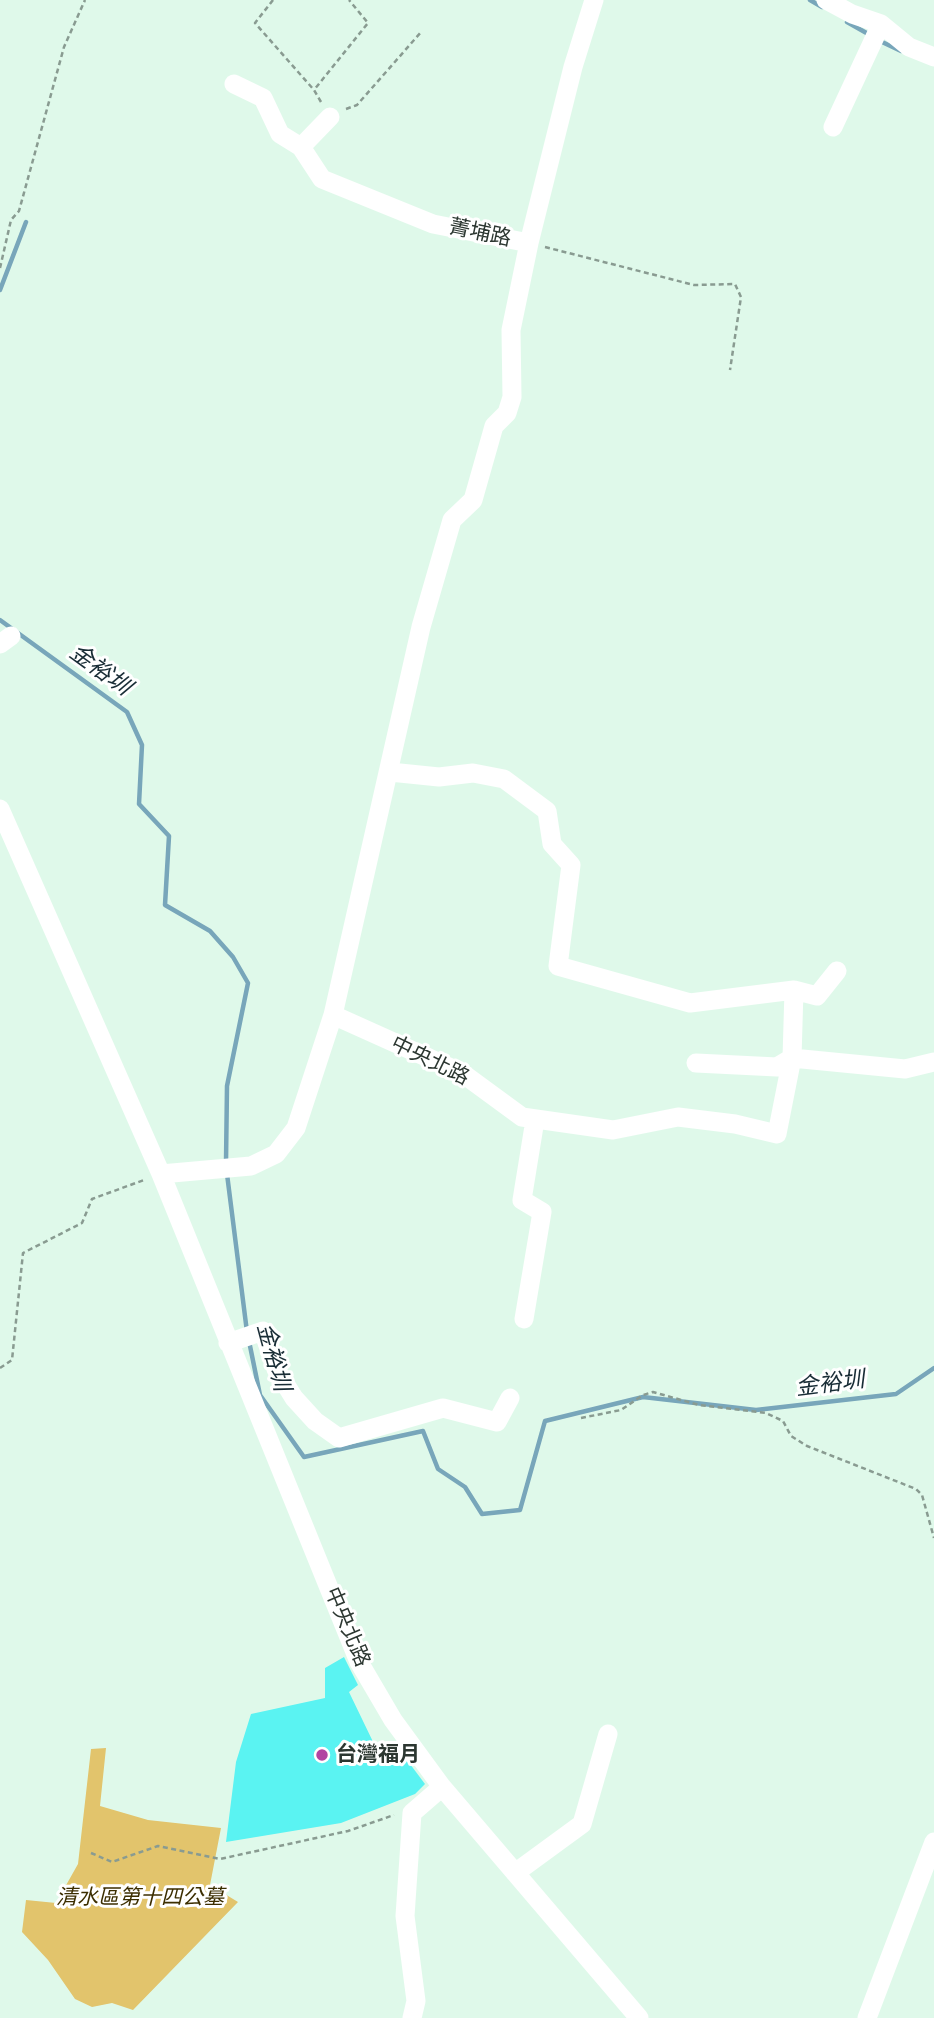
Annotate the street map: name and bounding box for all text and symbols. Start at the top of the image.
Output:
street label: 菁埔路 [447,214,513,252]
water label: 金裕圳 [64,639,136,701]
street label: 中央北路 [387,1031,473,1091]
water label: 金裕圳 [251,1320,295,1394]
water label: 金裕圳 [794,1366,866,1402]
street label: 中央北路 [319,1583,375,1671]
place label: 台灣福月 [336,1742,420,1768]
marker: 台灣福月 [314,1747,330,1763]
park label: 清水區第十四公墓 [56,1885,224,1911]

